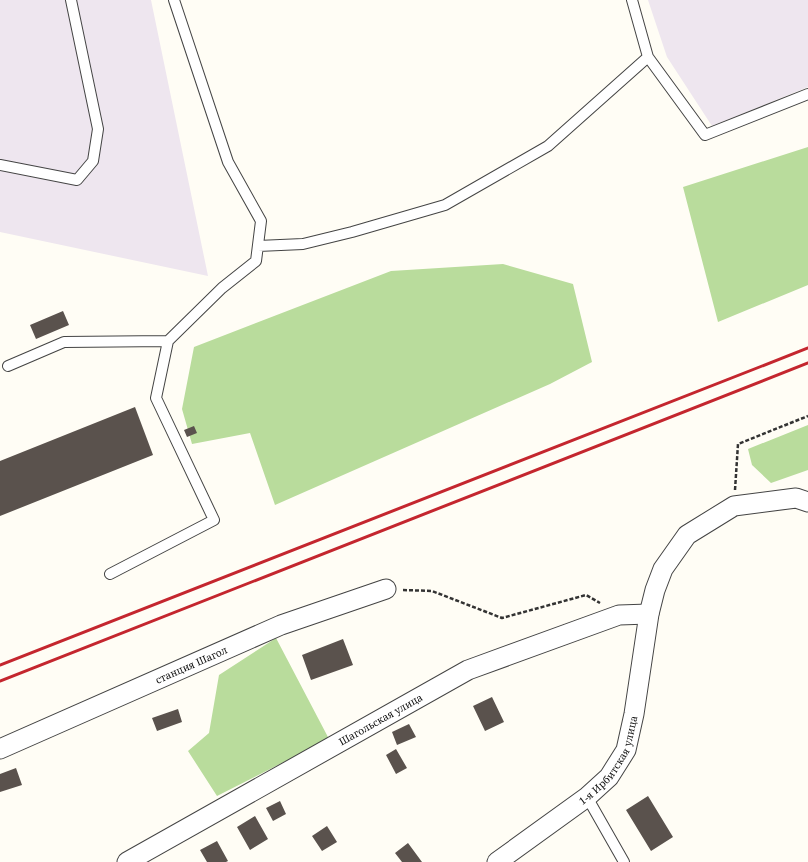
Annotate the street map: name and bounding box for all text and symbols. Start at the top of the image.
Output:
street label: станция Шагол [153,643,229,687]
street label: Шагольская улица [336,690,425,748]
street label: 1-я Ирбитская улица [576,714,640,808]

